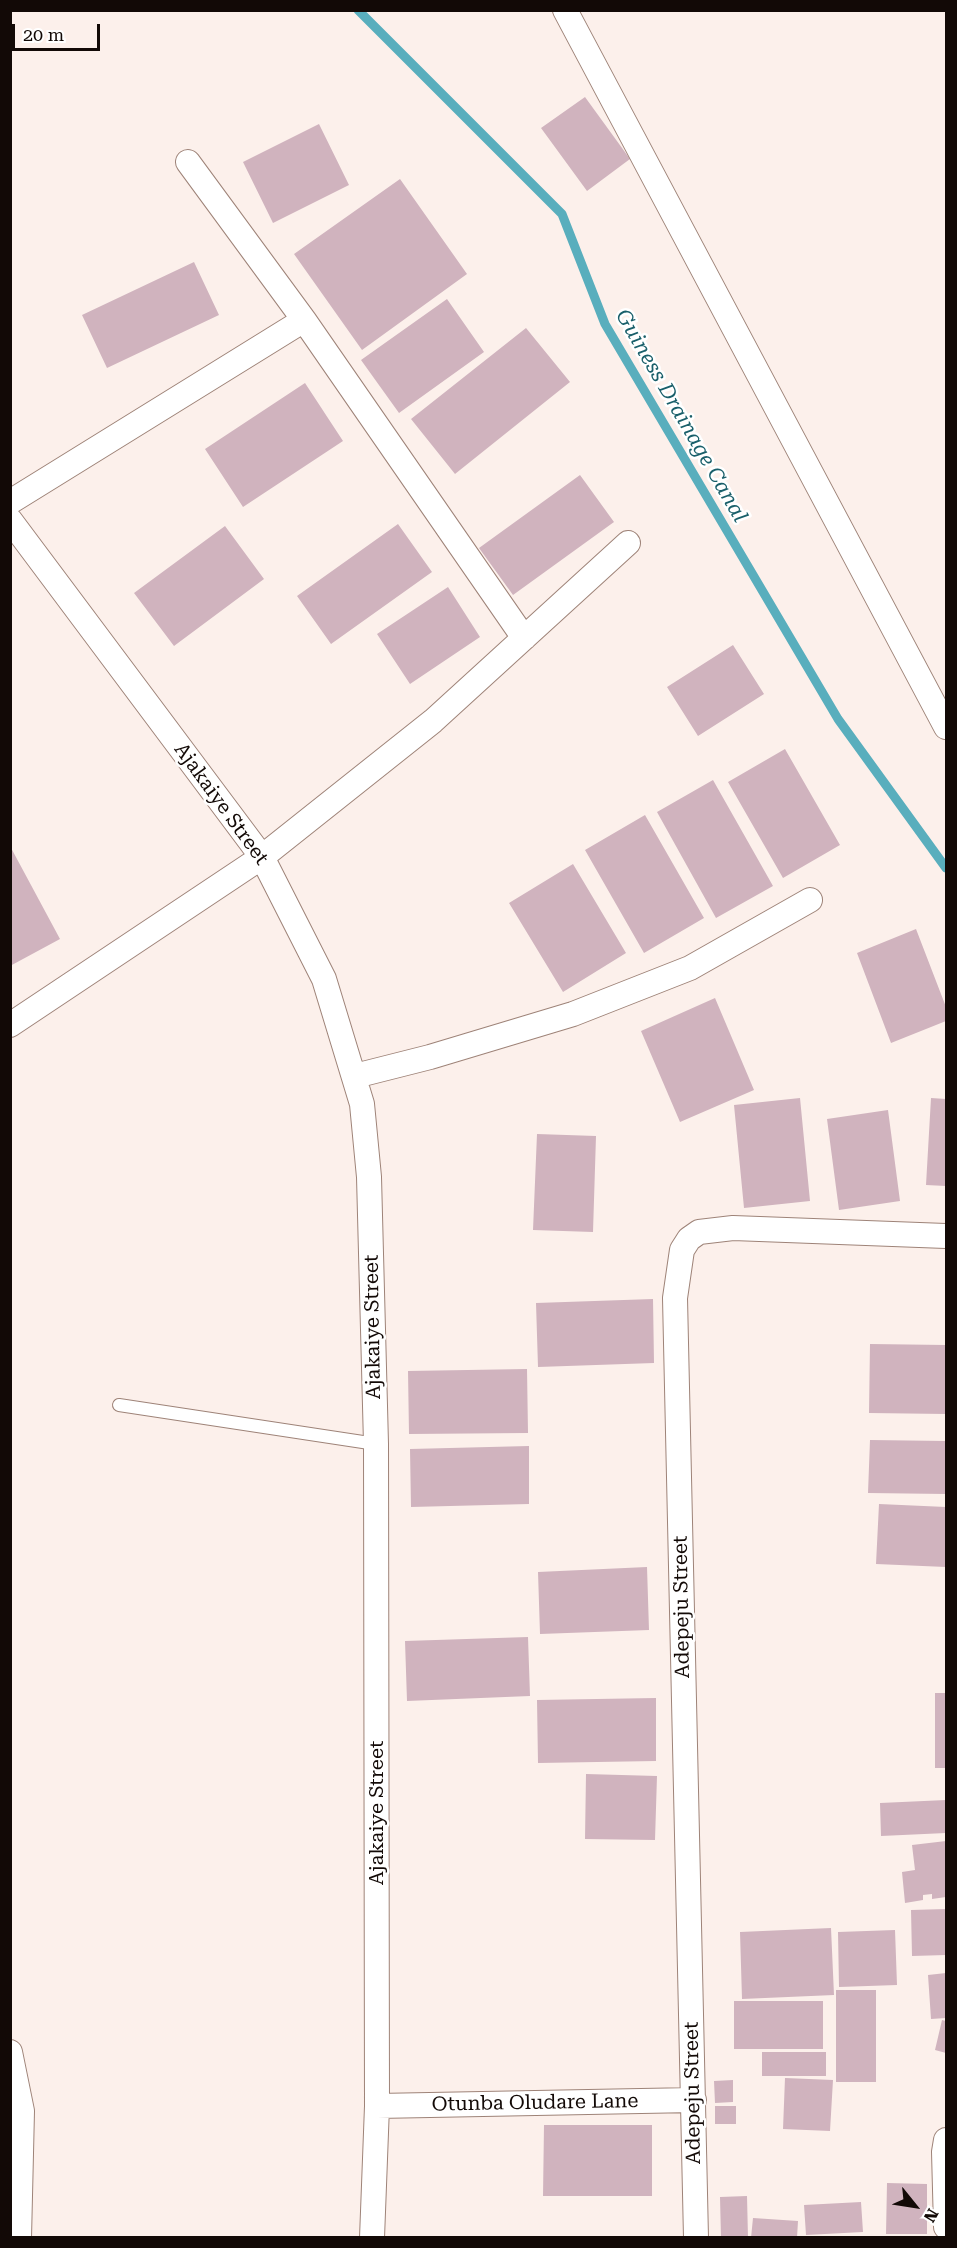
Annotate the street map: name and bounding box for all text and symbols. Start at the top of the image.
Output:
scale bar [15,12,104,50]
text: 20 m [23,24,64,45]
water label: Guiness Drainage Canal [610,305,752,527]
street label: Ajakaiye Street [169,738,273,870]
street label: Ajakaiye Street [360,1254,386,1400]
street label: Adepeju Street [669,1535,695,1679]
street label: Ajakaiye Street [365,1741,389,1885]
street label: Adepeju Street [680,2021,706,2165]
street label: Otunba Oludare Lane [431,2089,639,2117]
north arrow [885,2176,945,2236]
text: N [920,2205,942,2225]

